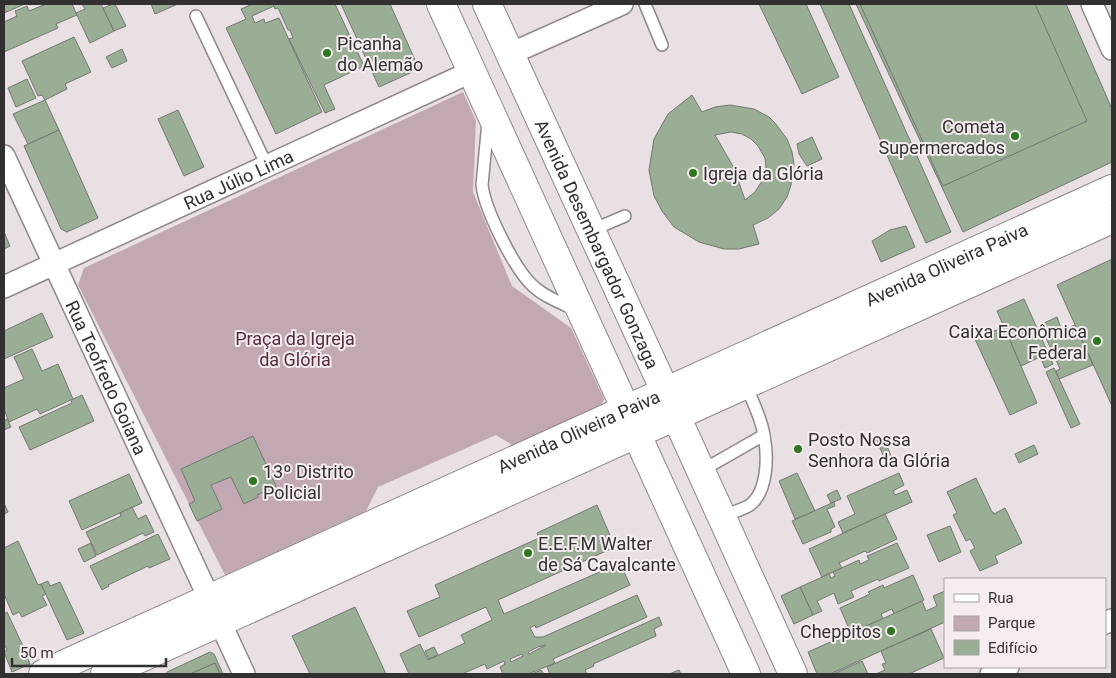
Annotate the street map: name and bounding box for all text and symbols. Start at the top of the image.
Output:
place label: Picanha do Alemão [337,33,423,75]
marker: Picanha do Alemão [321,47,333,59]
street label: Avenida Desembargador Gonzaga [531,116,664,372]
place label: Cometa Supermercados [878,116,1005,158]
marker: Cometa Supermercados [1009,130,1021,142]
street label: Rua Júlio Lima [180,145,296,213]
place label: Igreja da Glória [703,163,824,184]
marker: Igreja da Glória [687,167,699,179]
street label: Avenida Oliveira Paiva [862,218,1031,310]
street label: Rua Teofredo Goiana [62,297,151,458]
place label: Caixa Econômica Federal [949,321,1087,363]
park label: Praça da Igreja da Glória [235,328,355,370]
marker: Caixa Econômica Federal [1091,335,1103,347]
street label: Avenida Oliveira Paiva [494,385,663,477]
place label: Posto Nossa Senhora da Glória [808,429,950,471]
marker: Posto Nossa Senhora da Glória [792,443,804,455]
place label: 13º Distrito Policial [263,461,354,503]
marker: 13º Distrito Policial [247,475,259,487]
place label: E.E.F.M Walter de Sá Cavalcante [538,533,676,575]
marker: E.E.F.M Walter de Sá Cavalcante [522,547,534,559]
legend [944,578,1106,668]
text: Rua [988,589,1014,607]
text: Parque [988,614,1035,632]
place label: Cheppitos [800,621,881,642]
marker: Cheppitos [885,625,897,637]
scale bar [12,636,166,668]
text: Edifício [988,639,1037,657]
text: 50 m [20,644,54,662]

